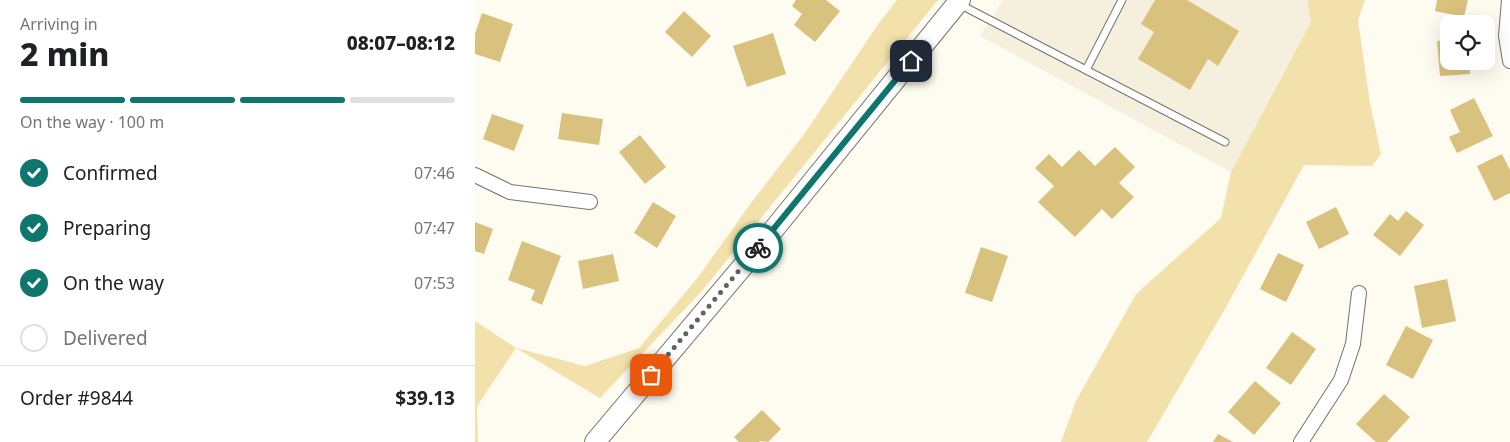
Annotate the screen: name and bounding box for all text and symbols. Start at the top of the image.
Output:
text: Arriving in [20,13,98,35]
map controls [1440,15,1495,70]
button: locate [1440,15,1495,70]
text: 08:07–08:12 [347,30,455,56]
text: 2 min [20,32,109,75]
pin [890,40,932,82]
icon: home [897,47,925,75]
text: On the way · 100 m [20,111,164,133]
icon: check [20,159,48,187]
text: Confirmed [63,160,158,186]
text: 07:46 [414,162,455,184]
icon: check [20,214,48,242]
text: Preparing [63,215,151,241]
text: 07:47 [414,217,455,239]
courier [733,223,783,273]
icon: bike [744,234,772,262]
icon: check [20,269,48,297]
text: On the way [63,270,164,296]
text: 07:53 [414,272,455,294]
text: Delivered [63,325,148,351]
pin [630,354,672,396]
icon: bag [637,361,665,389]
text: Order #9844 [20,385,133,411]
text: $39.13 [395,385,455,411]

